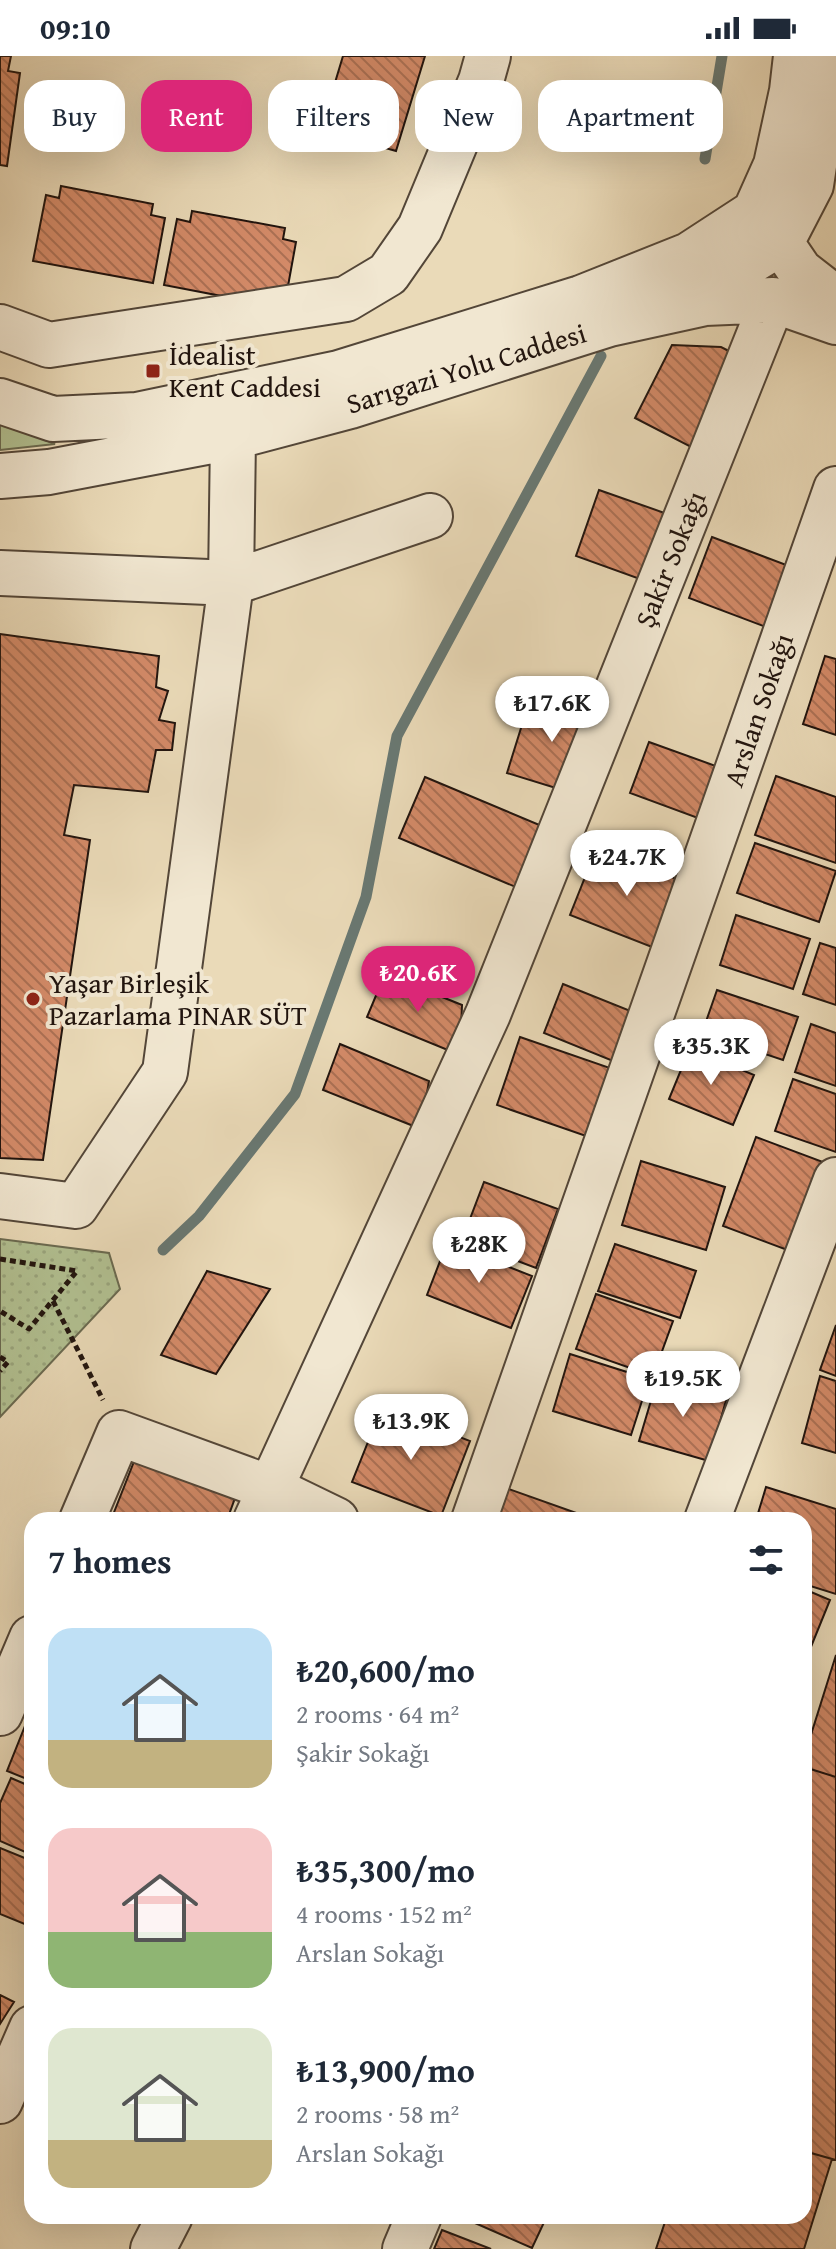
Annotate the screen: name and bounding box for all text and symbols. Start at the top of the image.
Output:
text: 09:10 [40,6,111,50]
chip: Buy [24,80,125,152]
chip: Rent [141,80,252,152]
chip: Filters [268,80,399,152]
chip: New [415,80,522,152]
chip: Apartment [538,80,723,152]
street label: Sarıgazi Yolu Caddesi [341,312,591,424]
place label: İdealist Kent Caddesi [169,334,321,407]
marker: İdealist Kent Caddesi [144,362,162,380]
street label: Şakir Sokağı [624,484,716,633]
street label: Arslan Sokağı [712,627,803,792]
pin: ₺17.6K [487,676,617,744]
text: ₺17.6K [513,682,591,721]
pin: ₺24.7K [562,830,692,898]
text: ₺24.7K [588,836,666,875]
pin: ₺20.6K [353,946,483,1014]
text: ₺20.6K [379,952,457,991]
place label: Yaşar Birleşik Pazarlama PINAR SÜT [49,962,307,1035]
marker: Yaşar Birleşik Pazarlama PINAR SÜT [24,990,42,1008]
pin: ₺35.3K [646,1019,776,1087]
text: ₺35.3K [672,1025,750,1064]
pin: ₺28K [432,1217,526,1285]
text: ₺28K [451,1223,507,1262]
pin: ₺19.5K [618,1351,748,1419]
text: ₺19.5K [644,1357,722,1396]
pin: ₺13.9K [346,1394,476,1462]
text: ₺13.9K [372,1400,450,1439]
text: 7 homes [48,1536,172,1585]
icon: filters [744,1538,788,1582]
text: ₺20,600/mo [296,1645,475,1694]
icon: home [112,1660,208,1756]
text: 2 rooms · 64 m² [296,1694,459,1733]
text: Şakir Sokağı [296,1733,430,1772]
text: ₺35,300/mo [296,1845,475,1894]
icon: home [112,1860,208,1956]
text: 4 rooms · 152 m² [296,1894,472,1933]
text: Arslan Sokağı [296,1933,444,1972]
text: ₺13,900/mo [296,2045,475,2094]
icon: home [112,2060,208,2156]
text: 2 rooms · 58 m² [296,2094,459,2133]
text: Arslan Sokağı [296,2133,444,2172]

